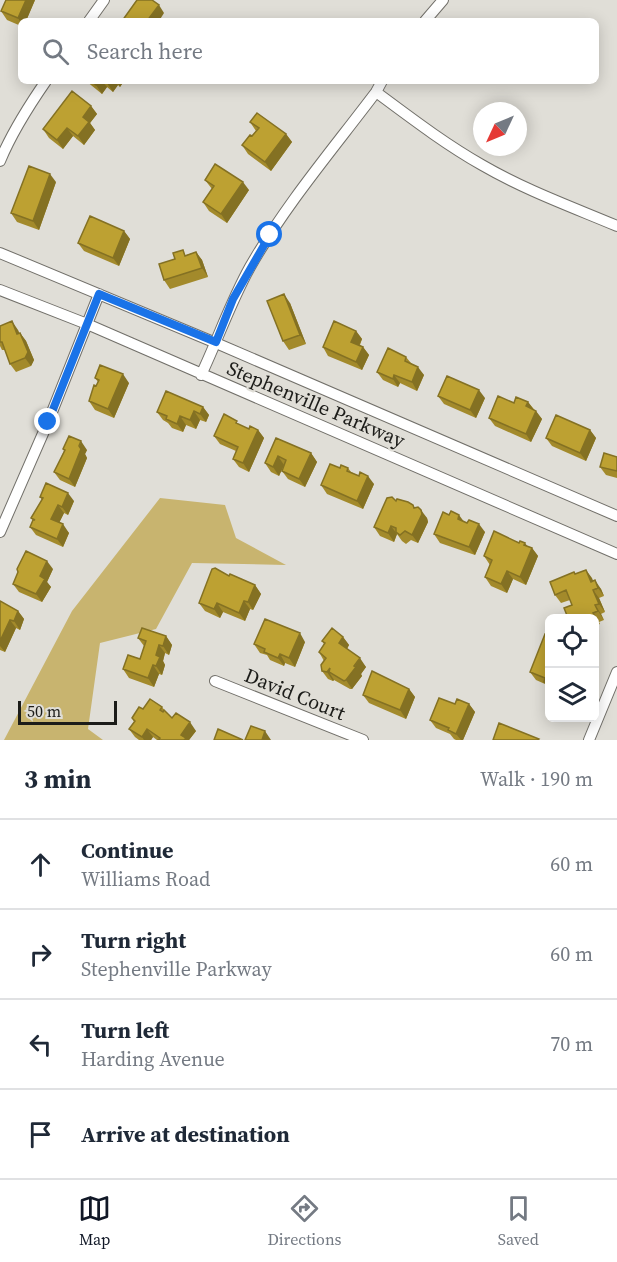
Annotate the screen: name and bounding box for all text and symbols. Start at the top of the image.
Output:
search box [18,18,599,84]
icon: search [39,35,72,68]
text: Search here [87,36,203,66]
north arrow [473,102,527,156]
route start [256,221,282,247]
street label: Stephenville Parkway [223,354,410,454]
route end [34,408,60,434]
map controls [545,614,599,722]
button: locate [545,614,599,668]
street label: David Court [240,661,350,727]
button: layers [545,668,599,722]
scale bar [18,698,117,726]
text: 50 m [27,700,61,722]
text: 3 min [24,761,91,797]
text: Walk · 190 m [480,765,593,793]
text: Continue [81,835,174,865]
icon: ahead [24,848,57,881]
text: 60 m [550,850,593,878]
text: Williams Road [81,865,210,893]
text: Turn right [81,925,186,955]
icon: right [24,938,57,971]
text: 60 m [550,940,593,968]
text: Stephenville Parkway [81,955,272,983]
text: Turn left [81,1015,169,1045]
icon: left [24,1028,57,1061]
text: 70 m [550,1030,593,1058]
text: Harding Avenue [81,1045,225,1073]
icon: arrive [24,1118,57,1151]
text: Arrive at destination [81,1119,290,1149]
tab: Map [78,1192,111,1250]
tab: Directions [267,1192,342,1250]
tab: Saved [498,1192,539,1250]

